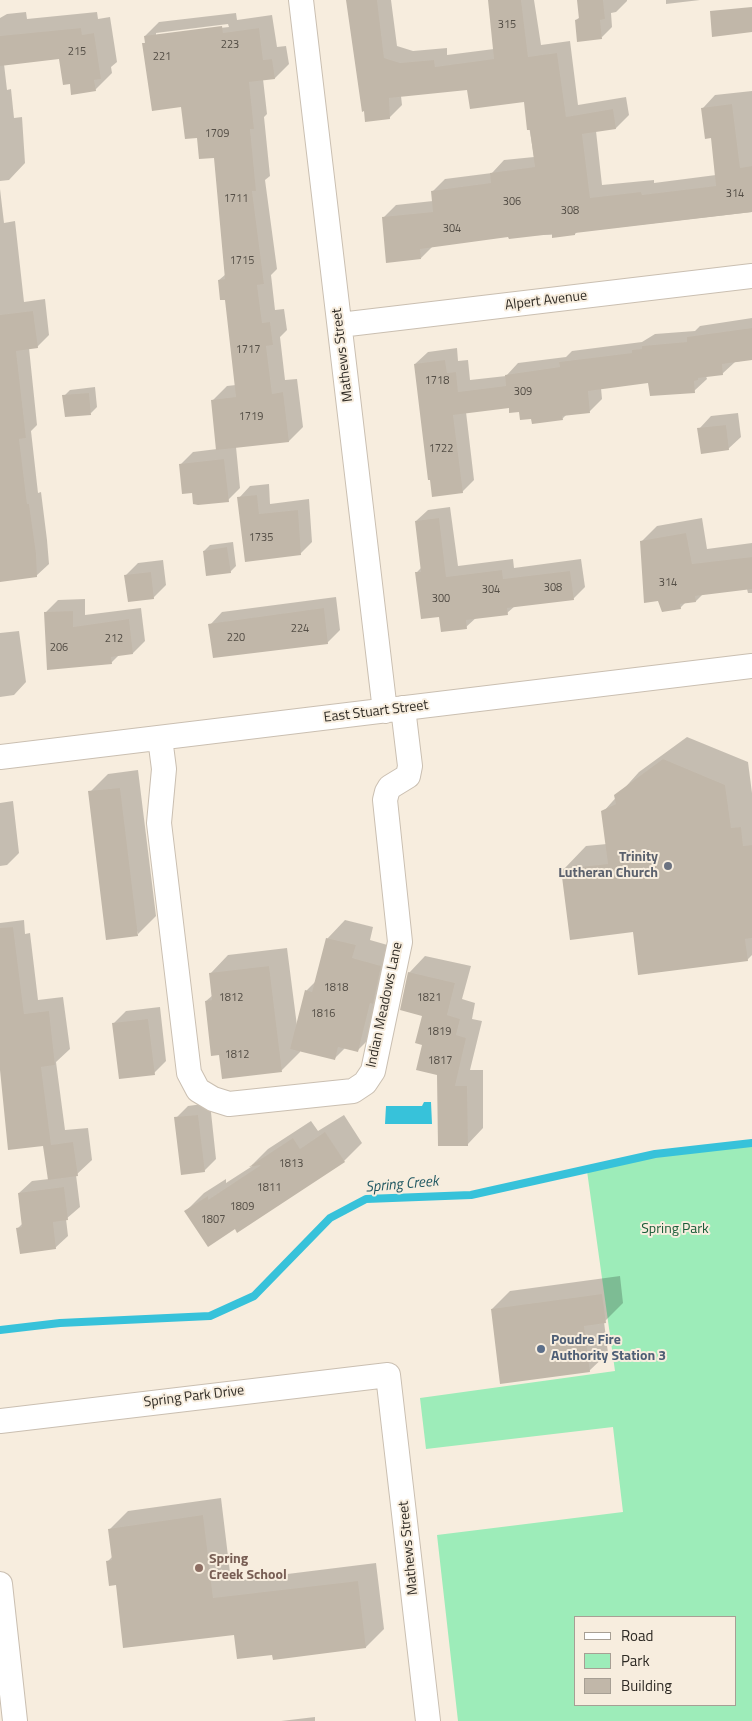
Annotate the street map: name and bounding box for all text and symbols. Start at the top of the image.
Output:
house number: 315 [498,18,516,32]
house number: 223 [221,38,239,52]
house number: 215 [68,45,86,59]
house number: 221 [153,50,171,64]
house number: 1709 [205,127,229,141]
house number: 314 [726,187,744,201]
house number: 1711 [224,192,248,206]
house number: 306 [503,195,521,209]
house number: 308 [561,204,579,218]
house number: 304 [443,222,461,236]
house number: 1715 [230,254,254,268]
street label: Alpert Avenue [504,288,588,314]
street label: Mathews Street [329,307,357,403]
house number: 1717 [236,343,260,357]
house number: 1718 [425,374,449,388]
house number: 309 [514,385,532,399]
house number: 1719 [239,410,263,424]
house number: 1722 [429,442,453,456]
house number: 1735 [249,531,273,545]
house number: 314 [659,576,677,590]
house number: 308 [544,581,562,595]
house number: 304 [482,583,500,597]
house number: 300 [432,592,450,606]
house number: 224 [291,622,309,636]
house number: 220 [227,631,245,645]
house number: 212 [105,632,123,646]
house number: 206 [50,641,68,655]
street label: East Stuart Street [323,697,429,727]
place label: Trinity Lutheran Church [558,850,658,882]
marker: Trinity Lutheran Church [662,860,674,872]
street label: Indian Meadows Lane [363,941,407,1069]
house number: 1818 [324,981,348,995]
house number: 1812 [219,991,243,1005]
house number: 1821 [417,991,441,1005]
house number: 1816 [311,1007,335,1021]
house number: 1819 [427,1025,451,1039]
house number: 1812 [225,1048,249,1062]
house number: 1817 [428,1054,452,1068]
house number: 1813 [279,1157,303,1171]
water label: Spring Creek [365,1173,439,1197]
house number: 1811 [257,1181,281,1195]
house number: 1809 [230,1200,254,1214]
house number: 1807 [201,1213,225,1227]
park label: Spring Park [641,1222,709,1238]
place label: Poudre Fire Authority Station 3 [551,1333,666,1365]
marker: Poudre Fire Authority Station 3 [535,1343,547,1355]
street label: Spring Park Drive [143,1382,245,1412]
street label: Mathews Street [396,1500,422,1596]
place label: Spring Creek School [209,1552,287,1584]
marker: Spring Creek School [193,1562,205,1574]
legend [574,1616,737,1706]
text: Road [621,1624,653,1647]
text: Park [621,1649,650,1672]
text: Building [621,1674,672,1697]

